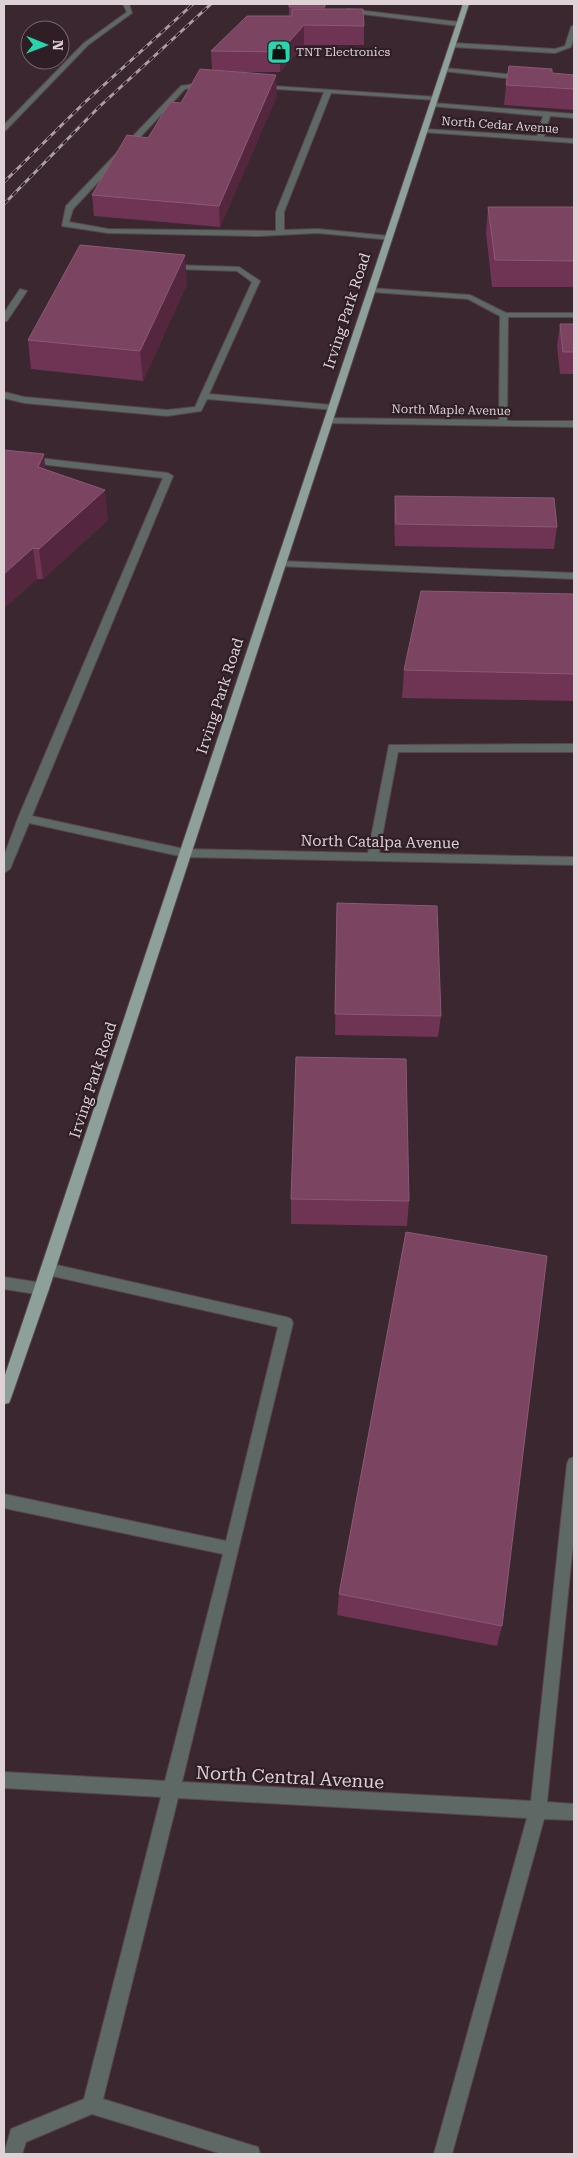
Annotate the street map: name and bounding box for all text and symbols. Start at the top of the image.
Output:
north arrow [20,20,70,70]
shop icon: TNT Electronics [266,39,292,65]
text: N [50,40,66,51]
place label: TNT Electronics [296,45,390,59]
street label: North Cedar Avenue [441,114,560,136]
street label: Irving Park Road [320,250,374,371]
street label: North Maple Avenue [391,402,511,418]
street label: Irving Park Road [193,635,247,756]
street label: North Catalpa Avenue [300,832,460,852]
street label: Irving Park Road [66,1019,120,1140]
street label: North Central Avenue [195,1762,385,1792]

